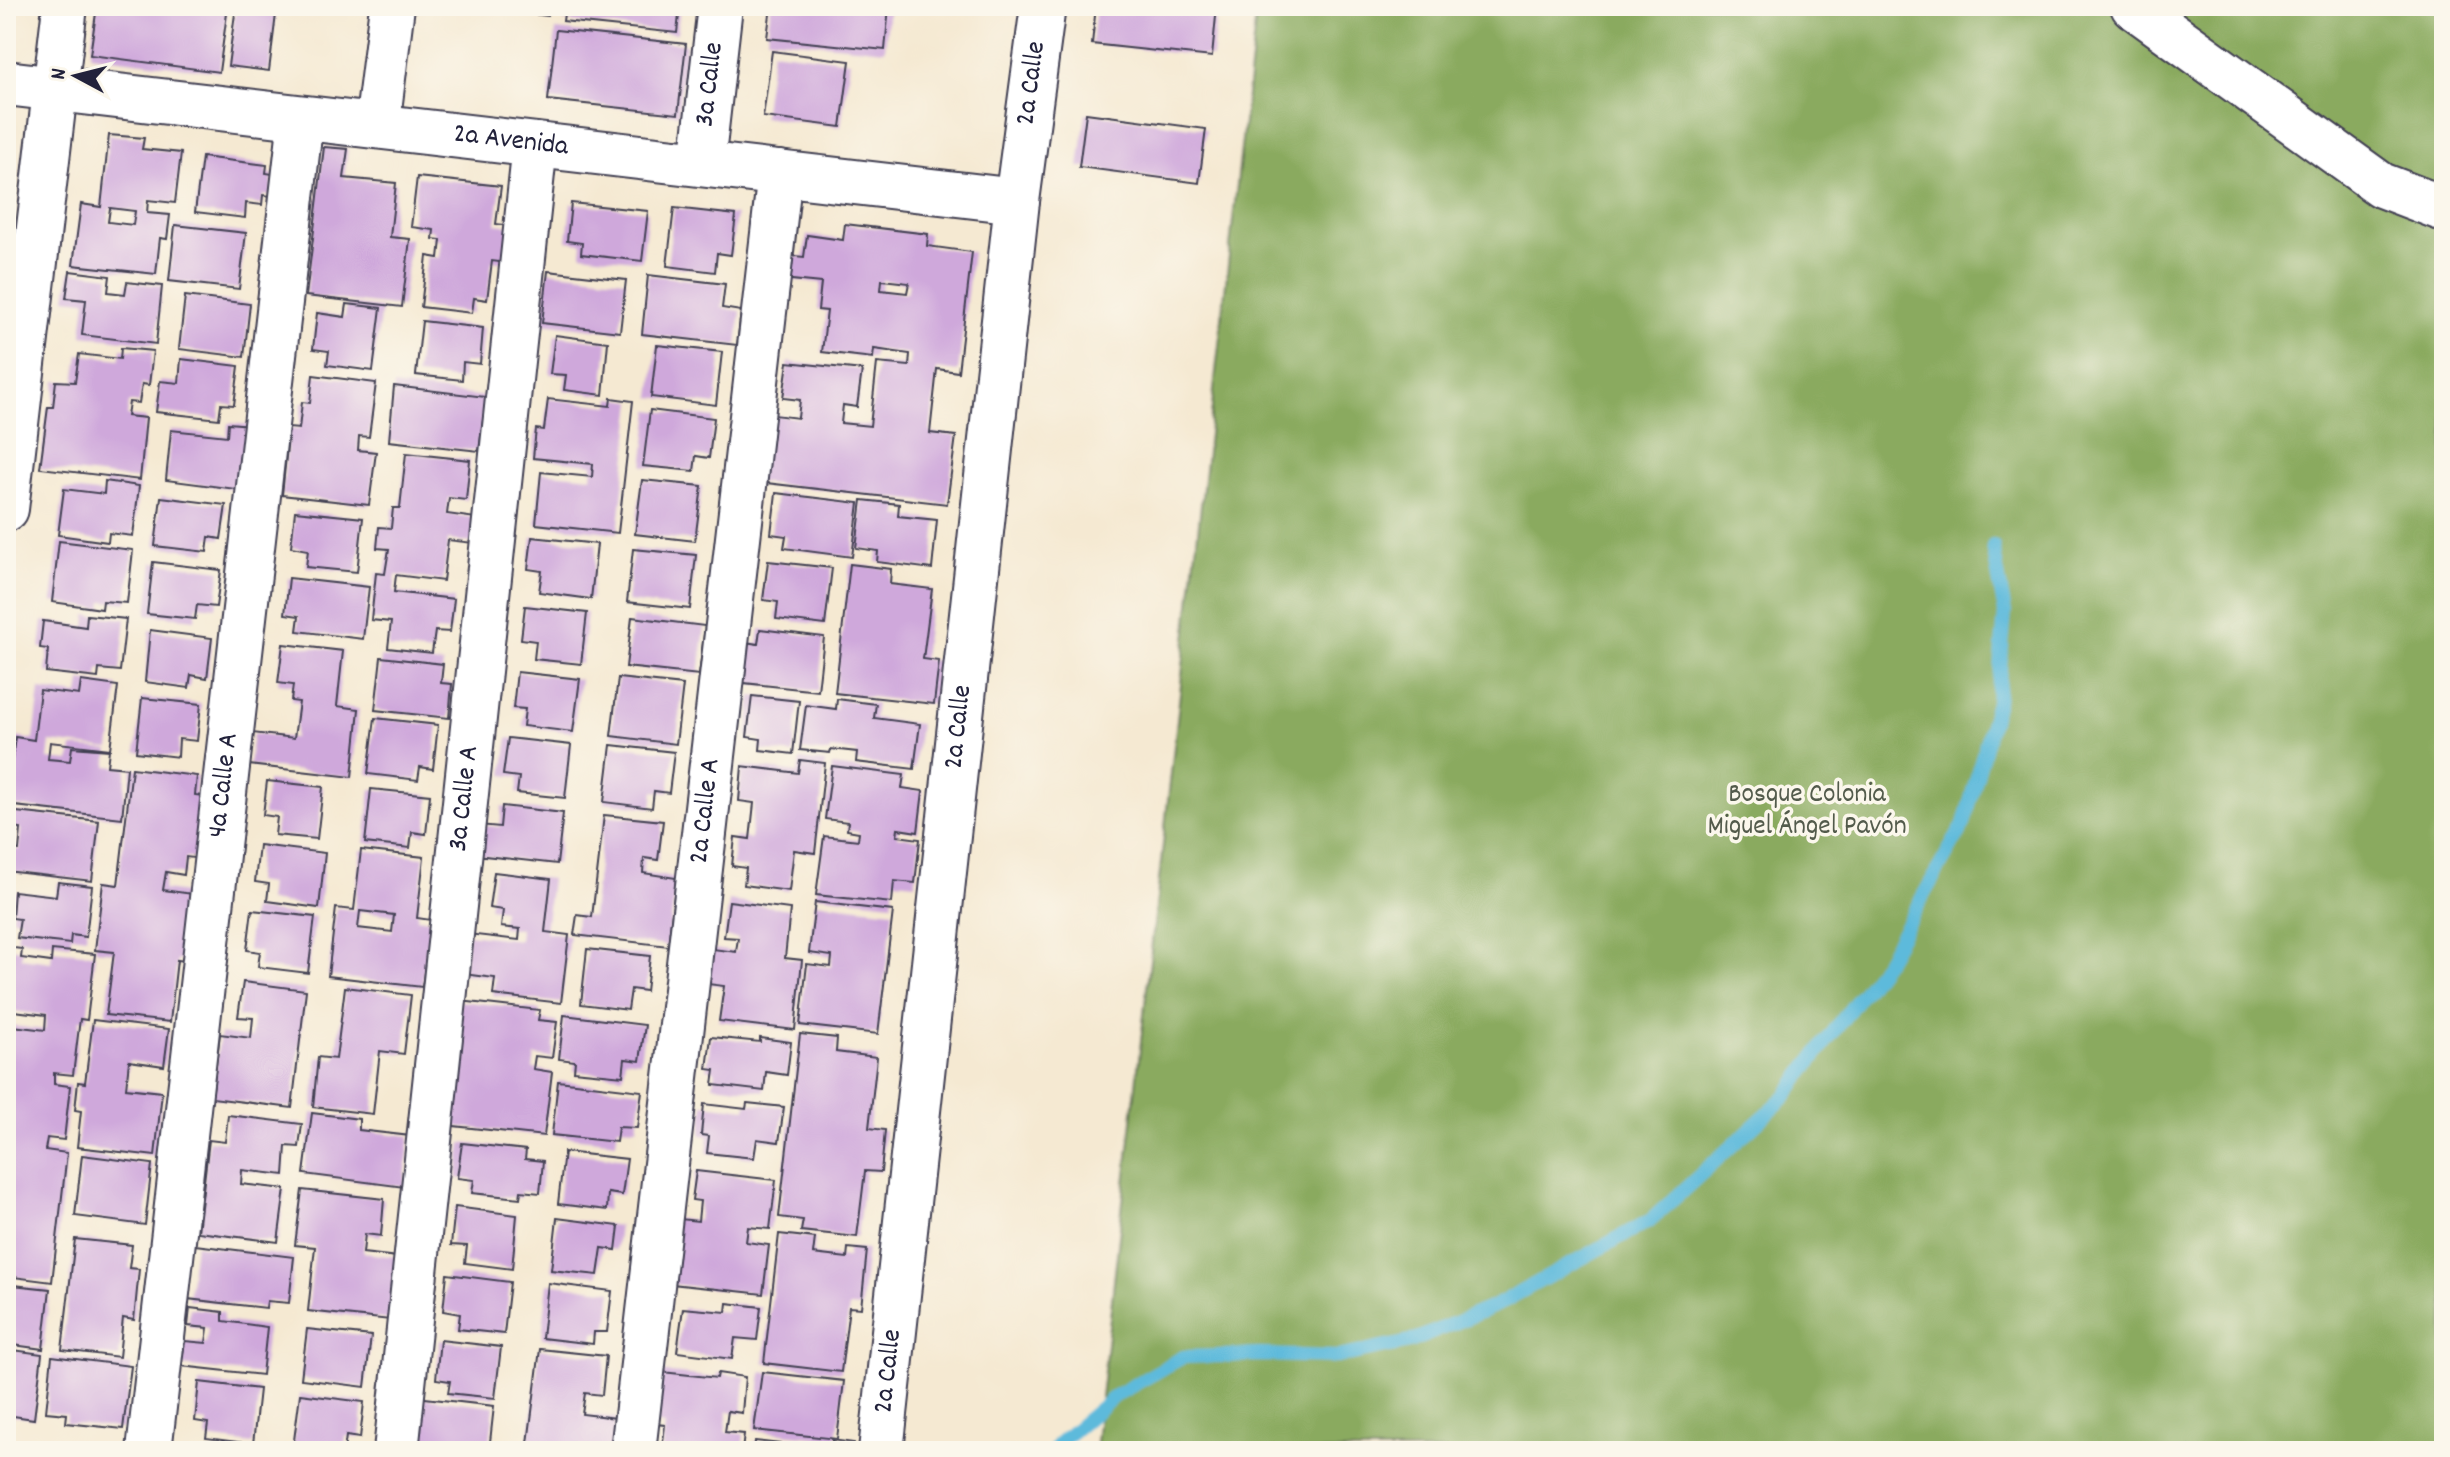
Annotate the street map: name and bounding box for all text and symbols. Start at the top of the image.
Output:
north arrow [36,36,116,116]
street label: 2a Calle [1007,39,1058,128]
street label: 3a Calle [686,40,736,129]
text: N [44,67,76,81]
street label: 2a Avenida [451,115,571,169]
street label: 2a Calle [935,683,984,771]
street label: 4a Calle A [199,731,251,840]
street label: 3a Calle A [440,744,491,854]
street label: 2a Calle A [681,756,733,866]
park label: Bosque Colonia Miguel Ángel Pavón [1707,776,1907,848]
street label: 2a Calle [865,1327,914,1416]

